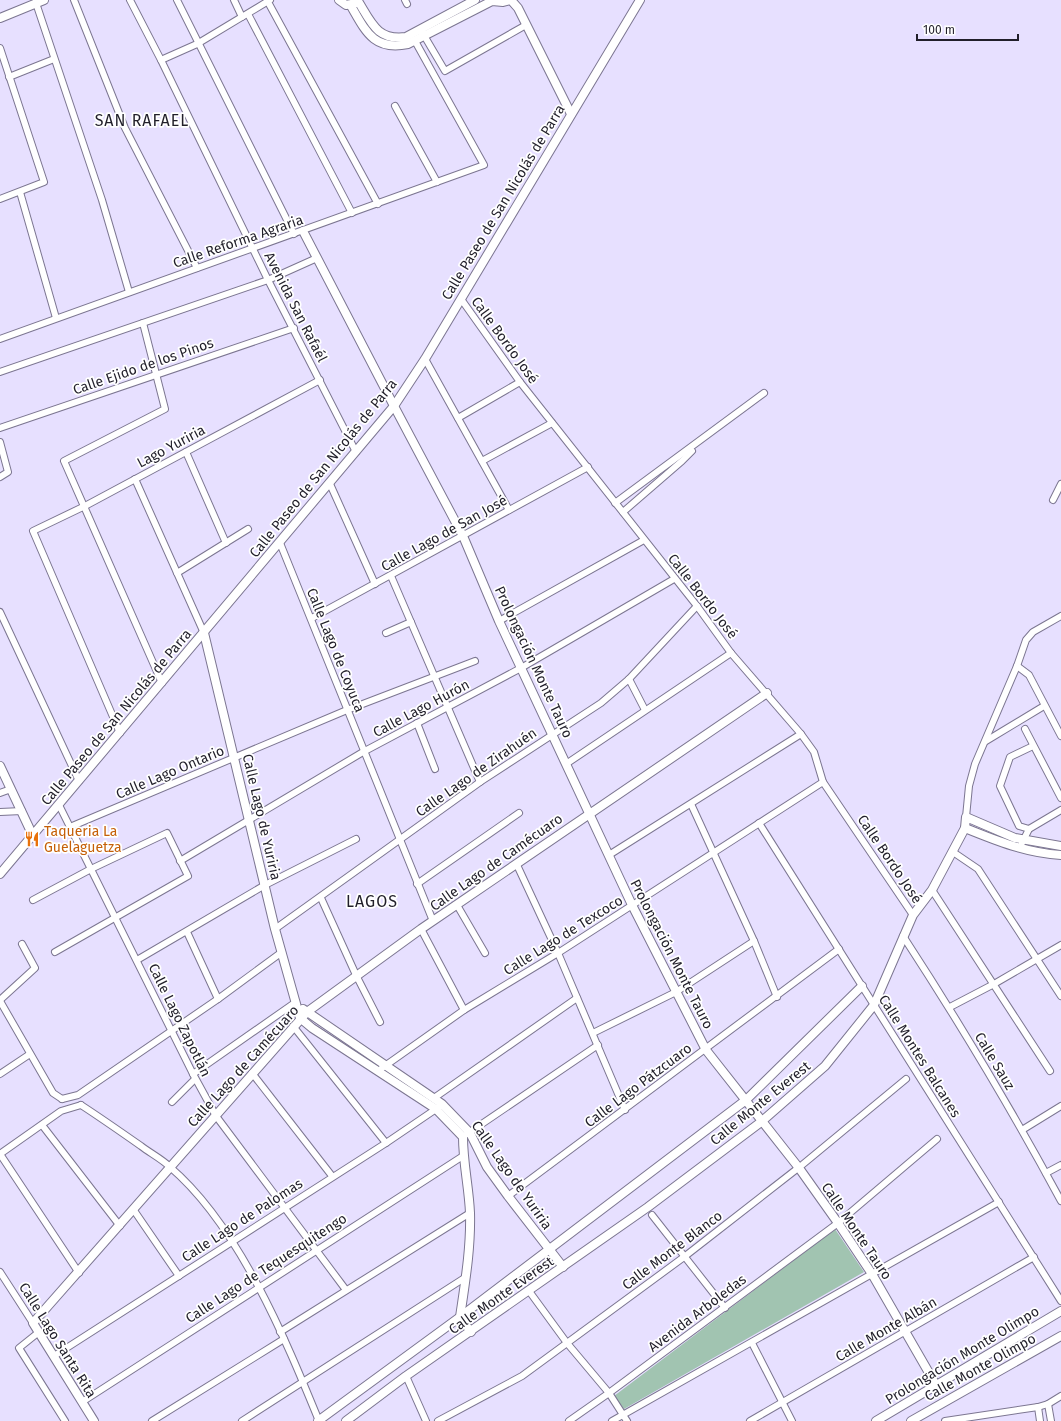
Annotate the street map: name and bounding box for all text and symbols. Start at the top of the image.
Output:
scale bar [917,16,1018,42]
text: 100 m [923,23,955,37]
street label: Calle Paseo de San Nicolás de Parra [438,101,569,303]
district label: SAN RAFAEL [95,111,189,130]
street label: Calle Reforma Agraria [171,211,306,272]
street label: Avenida San Rafaél [260,249,331,365]
street label: Calle Bordo José [467,294,542,387]
street label: Calle Ejido de los Pinos [71,334,216,399]
street label: Calle Paseo de San Nicolás de Parra [246,376,401,561]
street label: Lago Yuriria [134,421,208,471]
street label: Calle Lago de San José [378,492,510,575]
street label: Calle Bordo José [664,550,741,642]
street label: Prolongación Monte Tauro [491,584,576,741]
street label: Calle Lago de Coyuca [303,586,368,715]
street label: Calle Paseo de San Nicolás de Parra [38,626,195,809]
street label: Calle Lago Hurón [370,676,472,741]
street label: Calle Lago de Zirahuén [413,724,540,821]
street label: Calle Lago Ontario [114,742,227,803]
street label: Calle Lago de Yuriria [239,752,284,882]
street label: Calle Lago de Camécuaro [427,810,566,915]
street label: Calle Bordo José [854,812,925,907]
place label: Taqueria La Guelaguetza [44,823,122,856]
restaurant icon: Taqueria La Guelaguetza [23,830,41,848]
street label: Prolongación Monte Tauro [626,877,717,1032]
district label: LAGOS [346,892,398,911]
street label: Calle Lago de Texcoco [500,892,626,979]
street label: Calle Lago Zapotlán [145,961,214,1080]
street label: Calle Montes Balcanes [875,992,964,1121]
street label: Calle Lago de Camécuaro [184,1002,303,1131]
street label: Calle Sauz [971,1029,1018,1093]
street label: Calle Lago Pátzcuaro [581,1040,695,1131]
street label: Calle Monte Everest [707,1057,815,1149]
street label: Calle Lago de Yuriria [468,1118,556,1233]
street label: Calle Lago de Palomas [179,1175,306,1266]
street label: Calle Monte Tauro [818,1179,895,1283]
street label: Calle Monte Blanco [619,1207,726,1294]
street label: Calle Lago de Tequesquitengo [182,1210,350,1327]
street label: Calle Monte Everest [446,1252,558,1338]
street label: Avenida Arboledas [645,1271,750,1356]
street label: Calle Lago Santa Rita [15,1280,100,1401]
street label: Calle Monte Albán [833,1294,940,1365]
street label: Prolongación Monte Olimpo [882,1303,1042,1408]
street label: Calle Monte Olimpo [922,1330,1039,1405]

